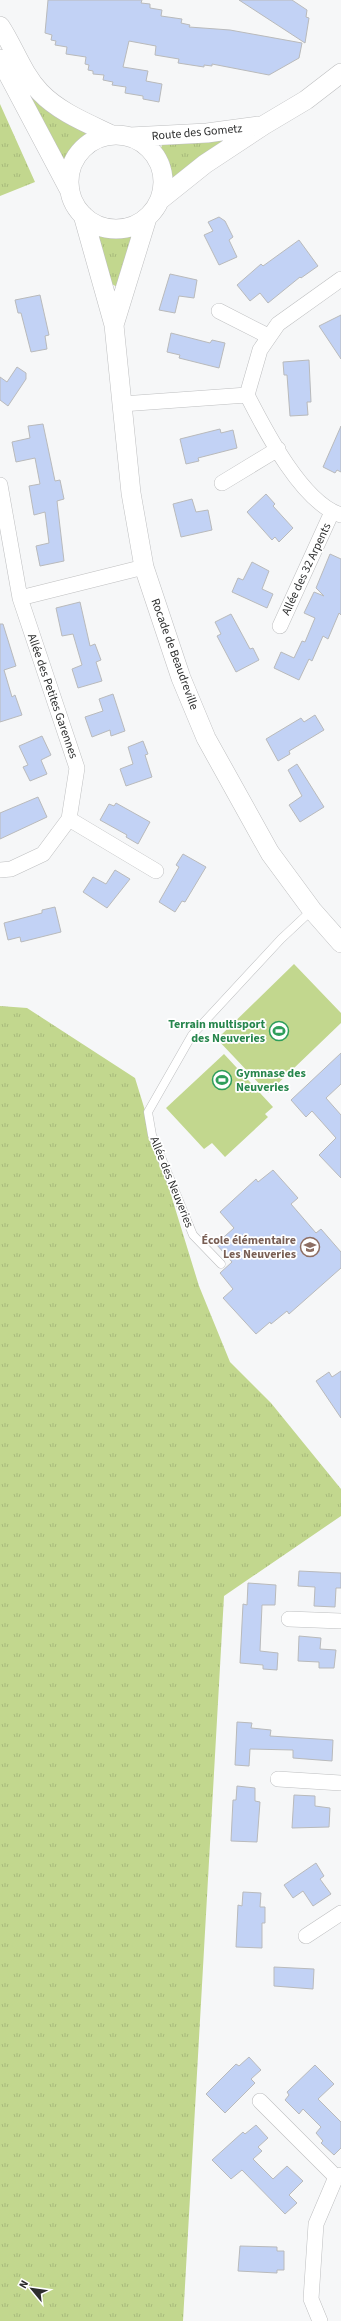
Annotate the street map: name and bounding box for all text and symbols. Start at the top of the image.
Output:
street label: Route des Gometz [151,120,243,145]
street label: Allée des 32 Arpents [278,520,335,618]
street label: Rocade de Beaudreville [146,596,203,712]
street label: Allée des Petites Garennes [23,631,82,761]
place label: Terrain multisport des Neuveries [168,1016,265,1047]
sports icon: Terrain multisport des Neuveries [268,1020,290,1042]
place label: Gymnase des Neuveries [236,1065,306,1096]
sports icon: Gymnase des Neuveries [211,1069,233,1091]
street label: Allée des Neuveries [146,1134,198,1230]
place label: École élémentaire Les Neuveries [201,1232,296,1263]
school or university icon: École élémentaire Les Neuveries [299,1236,321,1258]
north arrow [12,2269,52,2309]
text: N [15,2278,32,2291]

